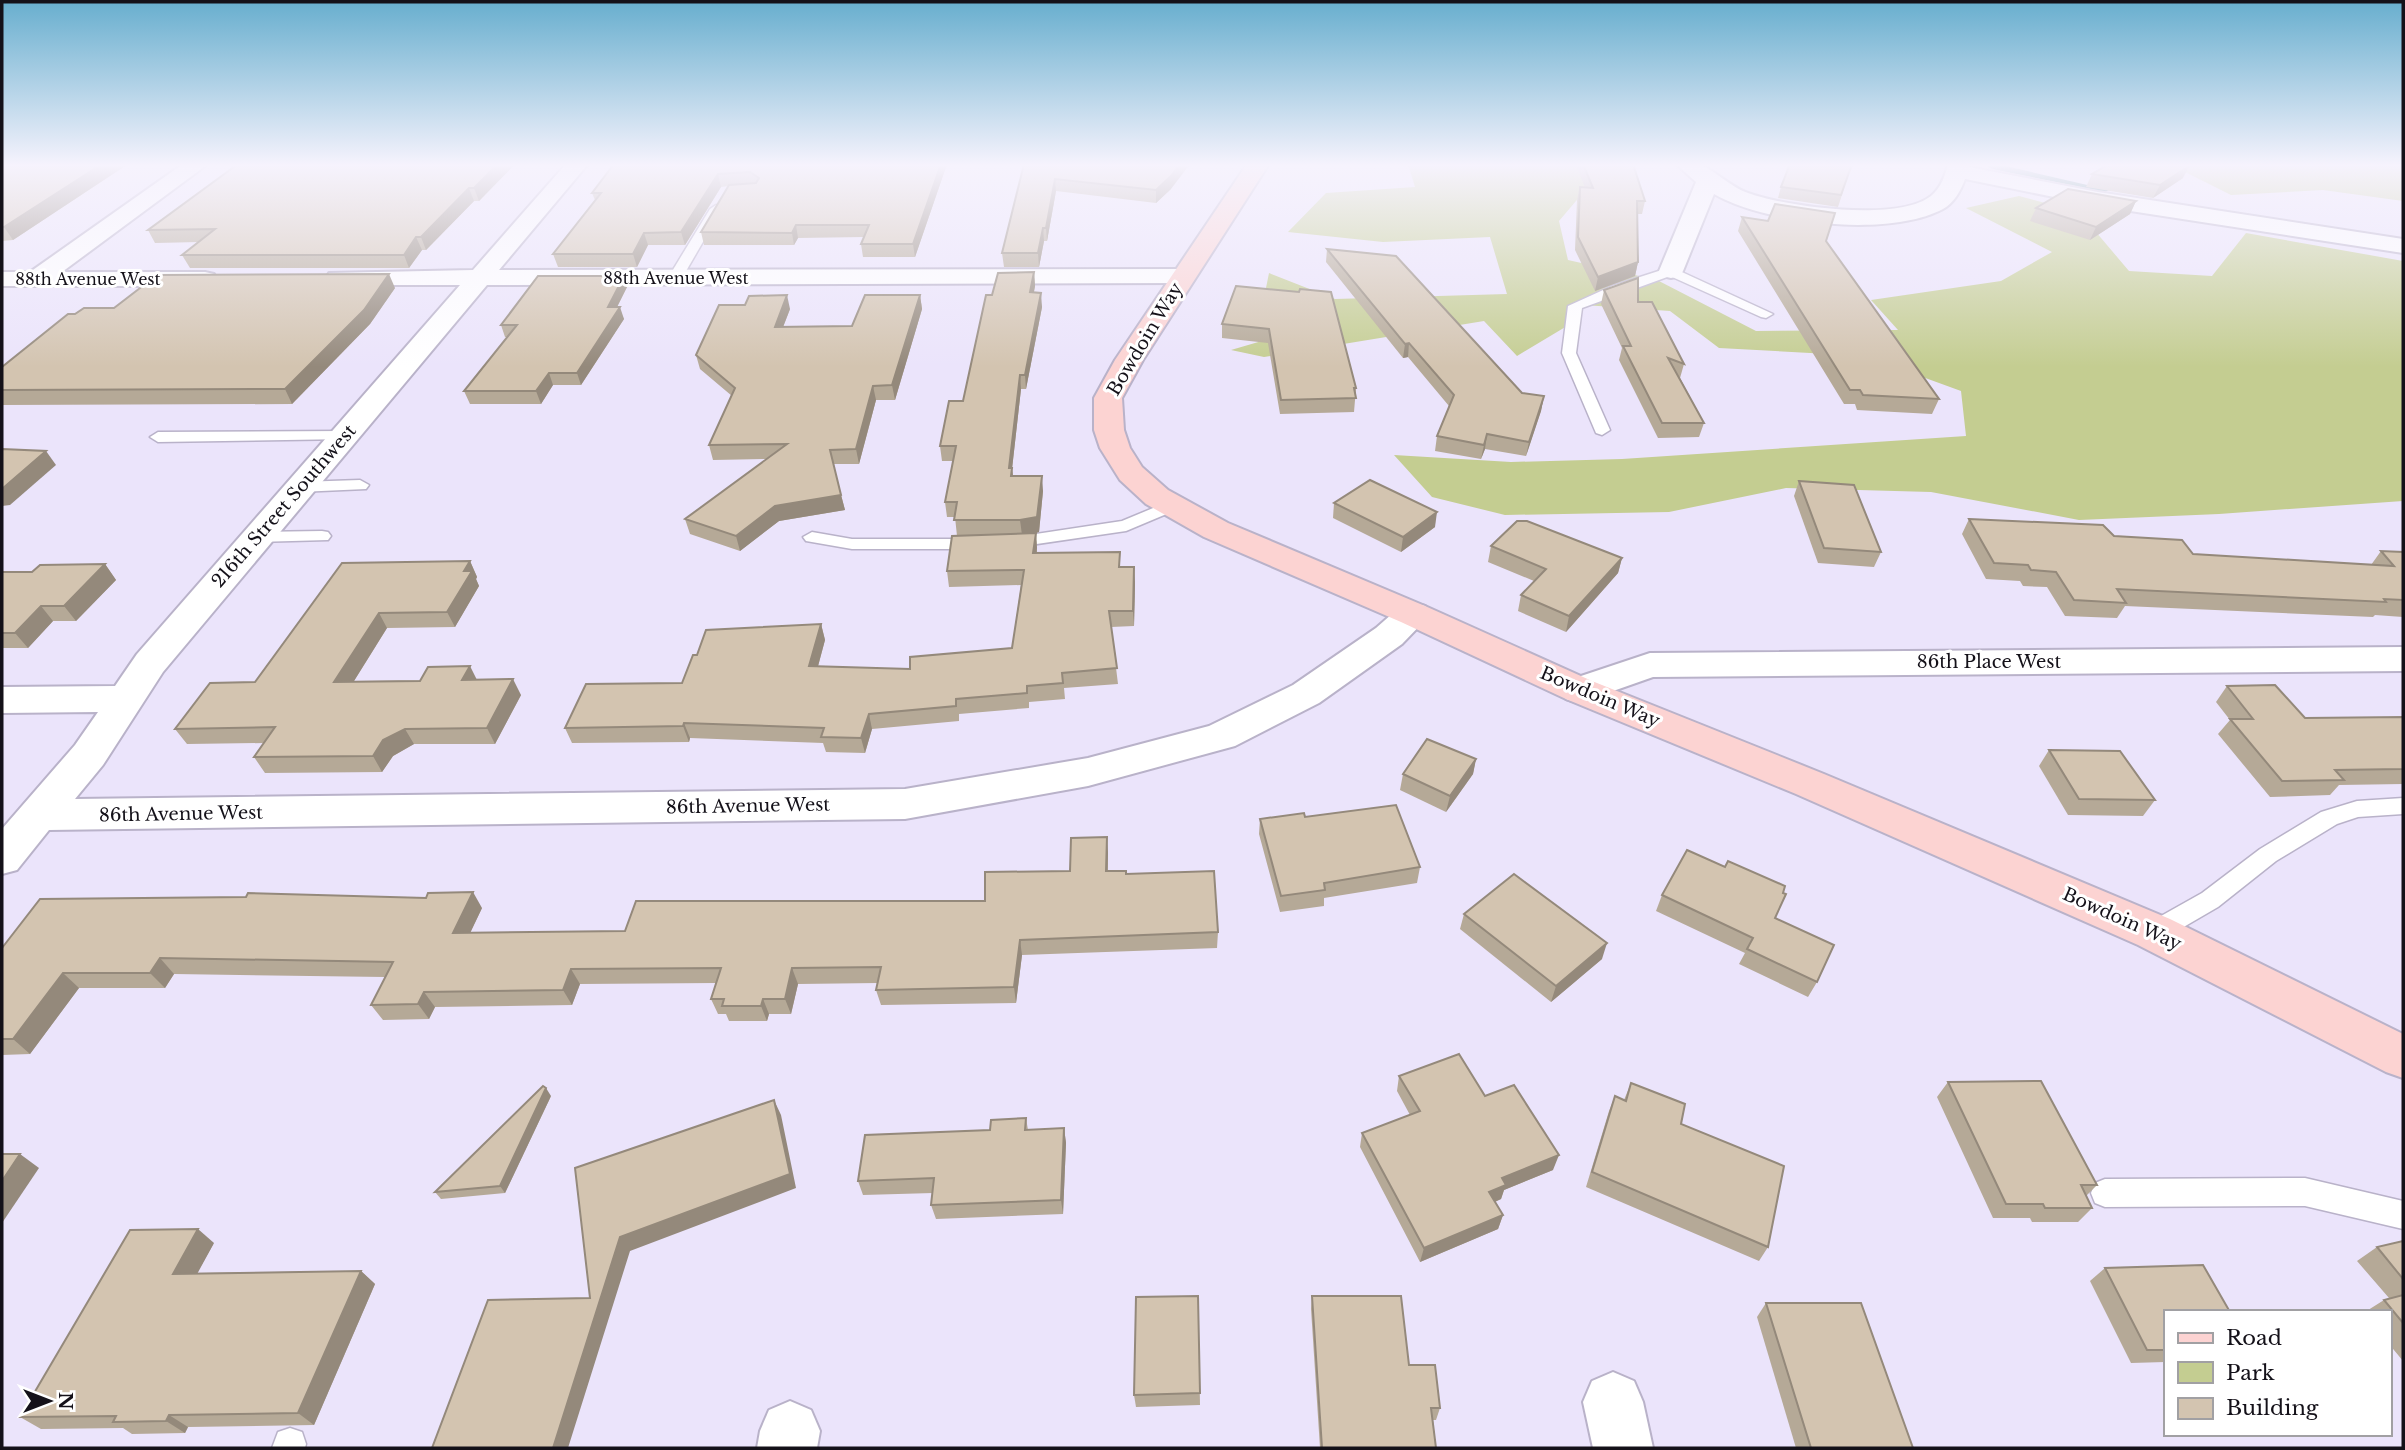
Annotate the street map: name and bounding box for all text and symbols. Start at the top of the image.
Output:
street label: 88th Avenue West [603,268,749,288]
street label: 88th Avenue West [15,269,161,289]
street label: Bowdoin Way [1103,278,1188,399]
street label: 216th Street Southwest [207,420,361,592]
street label: 86th Place West [1917,651,2061,673]
street label: Bowdoin Way [1537,662,1664,732]
street label: 86th Avenue West [666,794,830,818]
street label: 86th Avenue West [99,802,263,826]
street label: Bowdoin Way [2059,883,2185,955]
legend [2164,1310,2391,1436]
text: Road [2226,1325,2282,1351]
text: Park [2226,1360,2275,1386]
north arrow [14,1366,84,1436]
text: N [54,1392,77,1410]
text: Building [2226,1395,2319,1421]

